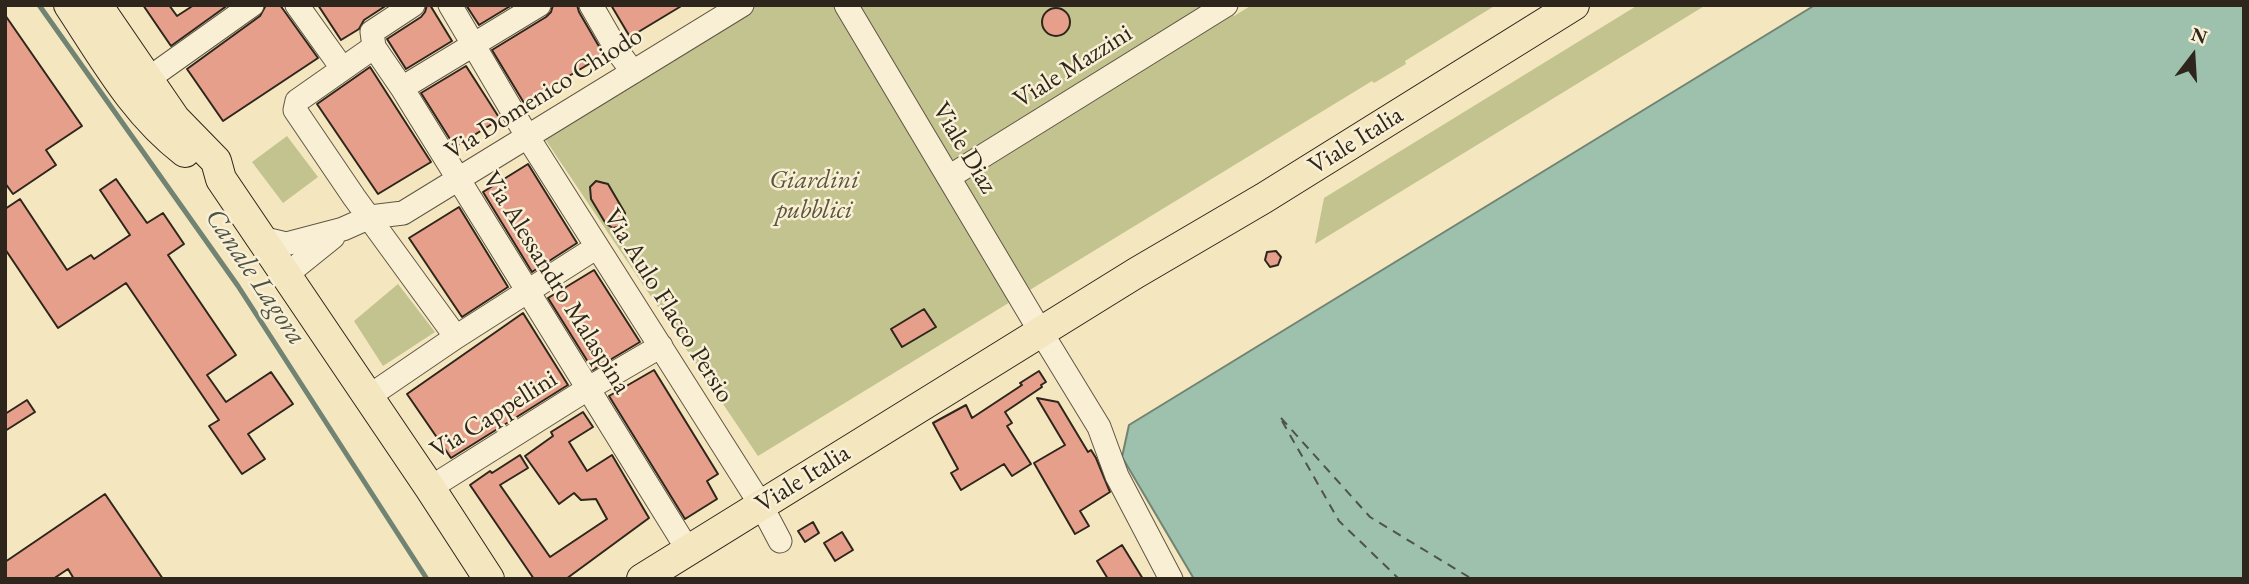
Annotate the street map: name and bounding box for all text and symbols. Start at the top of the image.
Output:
street label: Viale Mazzini [1008,18,1138,116]
street label: Via Domenico Chiodo [439,21,649,167]
north arrow [2158,21,2228,91]
text: N [2188,21,2210,50]
street label: Viale Diaz [925,97,1003,199]
street label: Viale Italia [1303,100,1409,182]
park label: Giardini pubblici [769,165,859,227]
street label: Via Alessandro Malaspina [475,166,637,400]
water label: Canale Lagora [197,202,313,352]
street label: Via Aulo Flacco Persio [596,203,740,409]
street label: Via Cappellini [425,364,563,466]
street label: Viale Italia [750,438,856,520]

